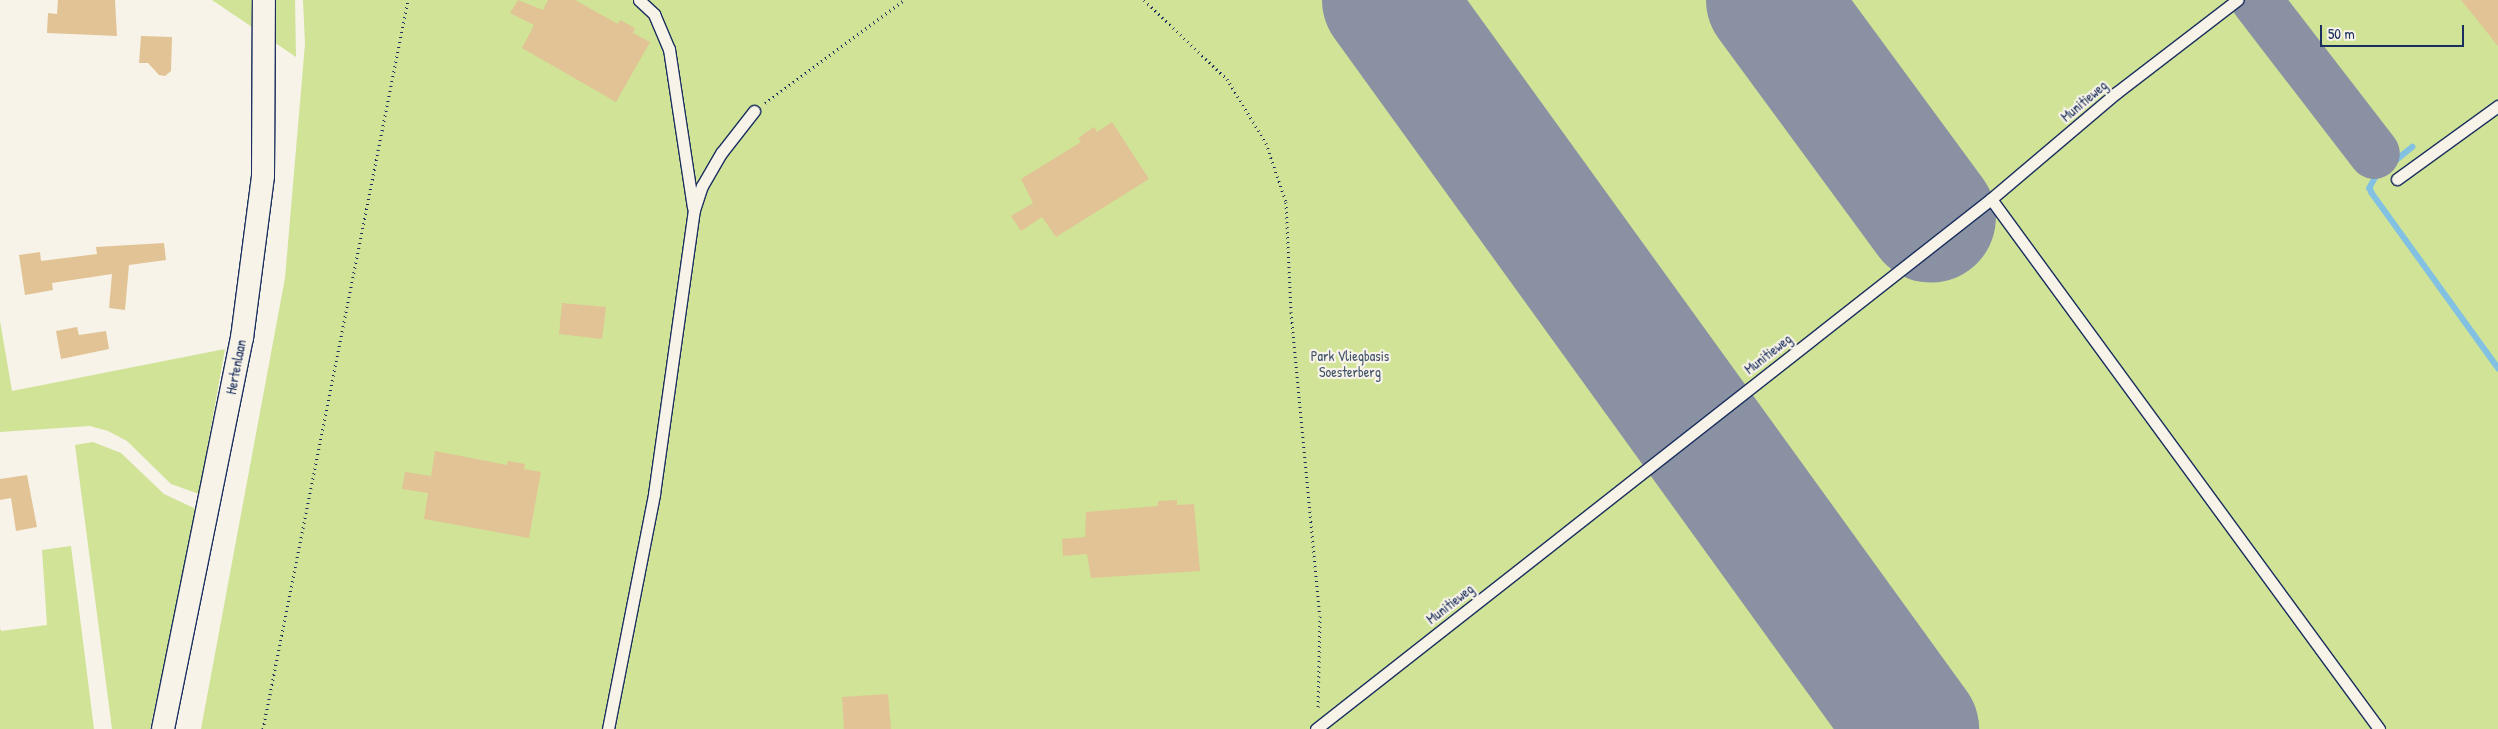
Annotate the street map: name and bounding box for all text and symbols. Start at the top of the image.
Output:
scale bar [2323,15,2467,47]
text: 50 m [2328,23,2355,44]
street label: Munitieweg [2057,77,2111,125]
street label: Munitieweg [1741,330,1795,378]
street label: Hertenlaan [222,338,250,396]
park label: Park Vliegbasis Soesterberg [1311,348,1389,381]
street label: Munitieweg [1423,580,1477,628]

